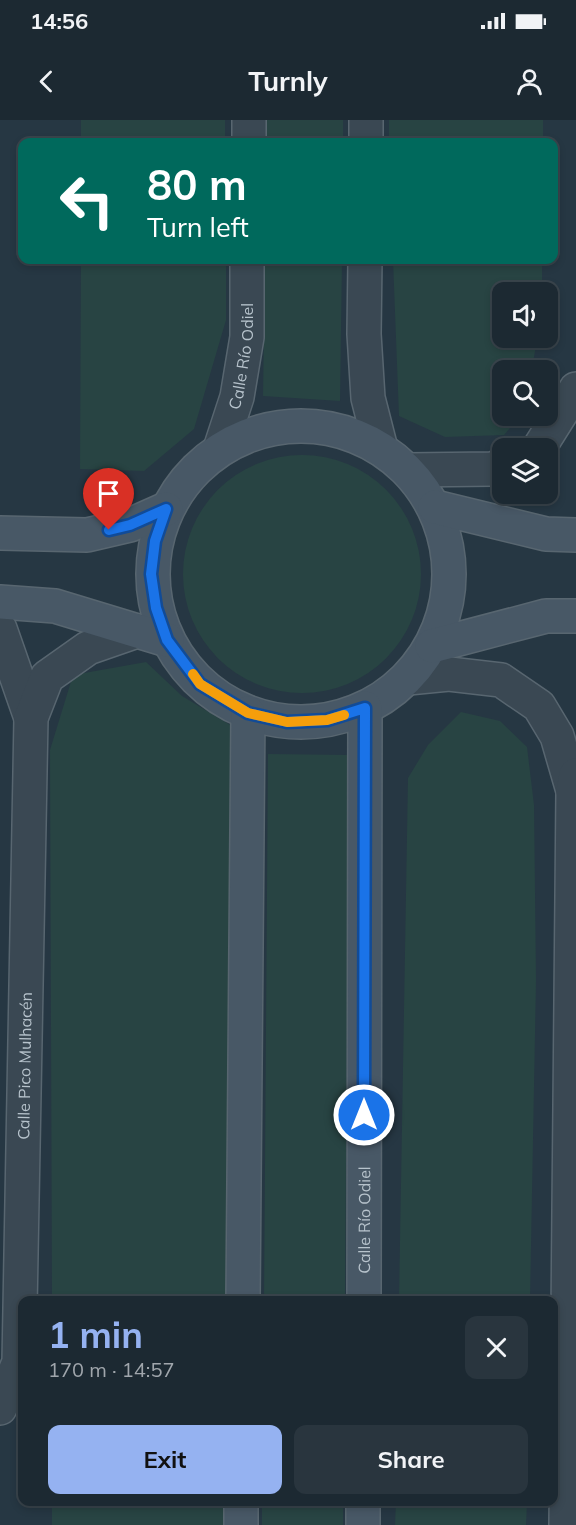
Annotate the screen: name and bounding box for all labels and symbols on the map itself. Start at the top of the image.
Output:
street label: Calle Río Odiel [224,303,257,412]
pin [83,468,134,530]
street label: Calle Pico Mulhacén [13,992,36,1140]
position arrow [332,1083,396,1147]
street label: Calle Río Odiel [354,1166,374,1274]

